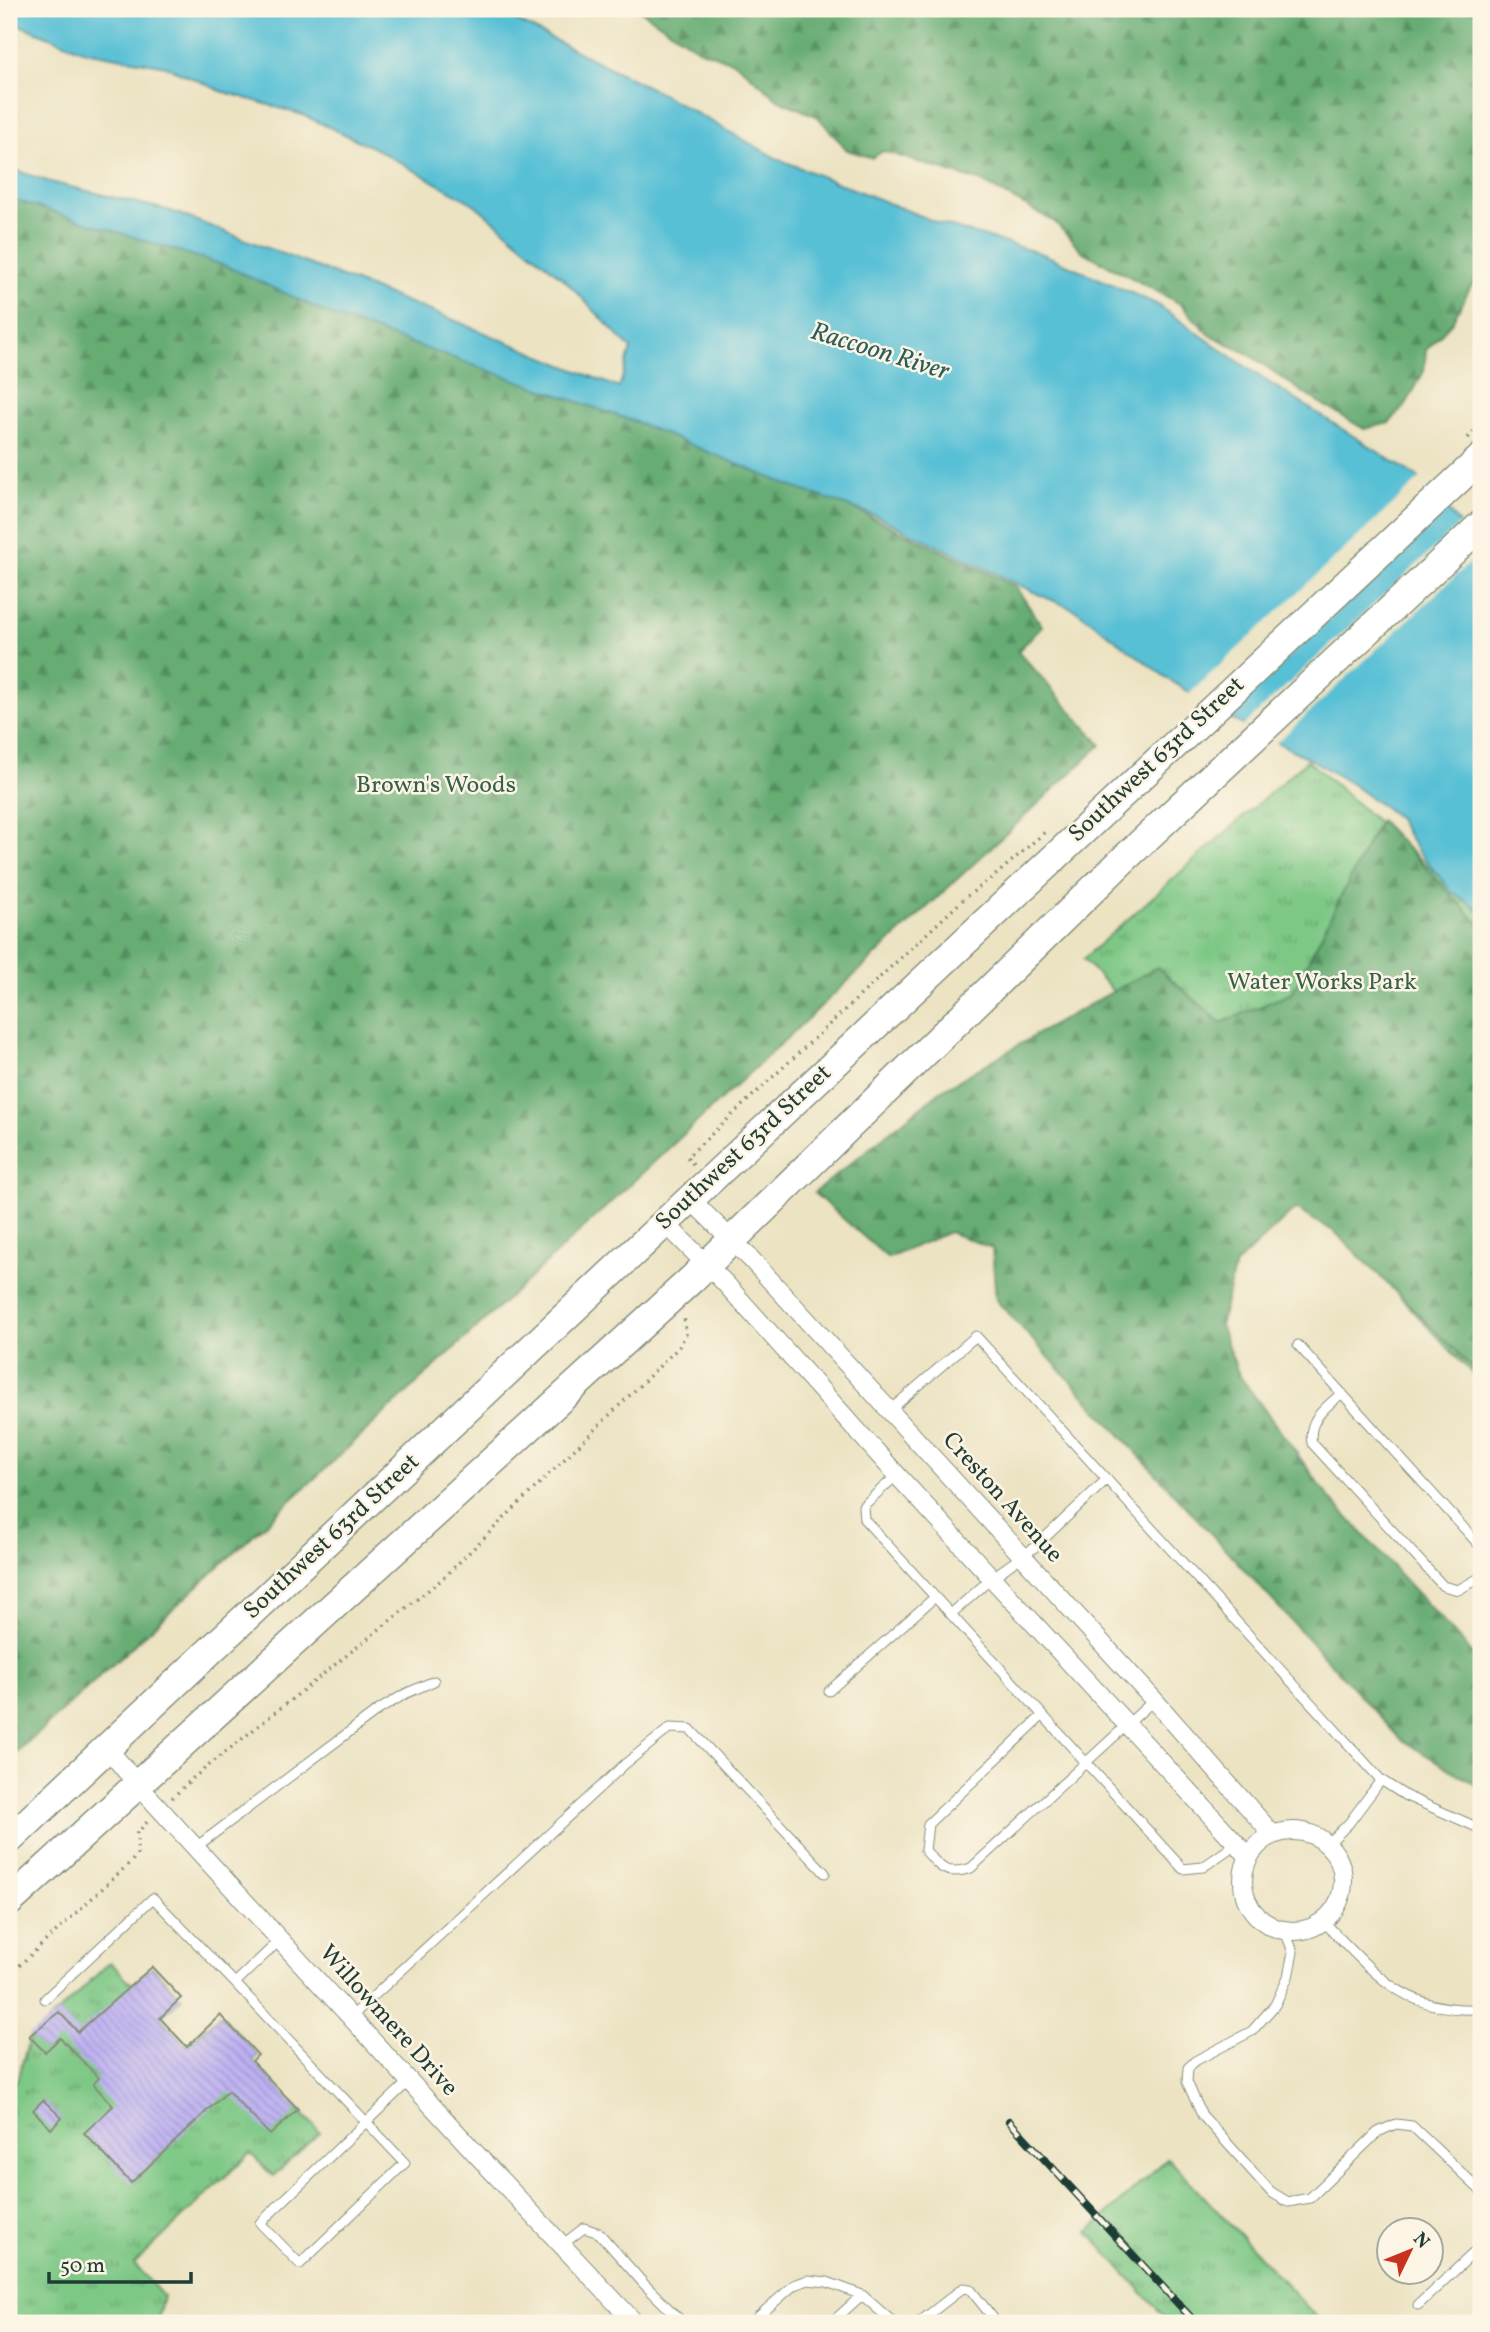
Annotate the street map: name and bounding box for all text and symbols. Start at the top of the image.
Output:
water label: Raccoon River [806,314,954,390]
street label: Southwest 63rd Street [1061,669,1253,851]
park label: Brown's Woods [356,769,516,803]
park label: Water Works Park [1227,966,1417,1000]
street label: Southwest 63rd Street [648,1057,840,1239]
street label: Creston Avenue [934,1425,1070,1571]
street label: Southwest 63rd Street [236,1446,428,1628]
street label: Willowmere Drive [311,1938,465,2104]
north arrow [1374,2216,1444,2286]
text: N [1407,2227,1435,2255]
scale bar [49,2241,191,2285]
text: 50 m [60,2252,105,2281]

